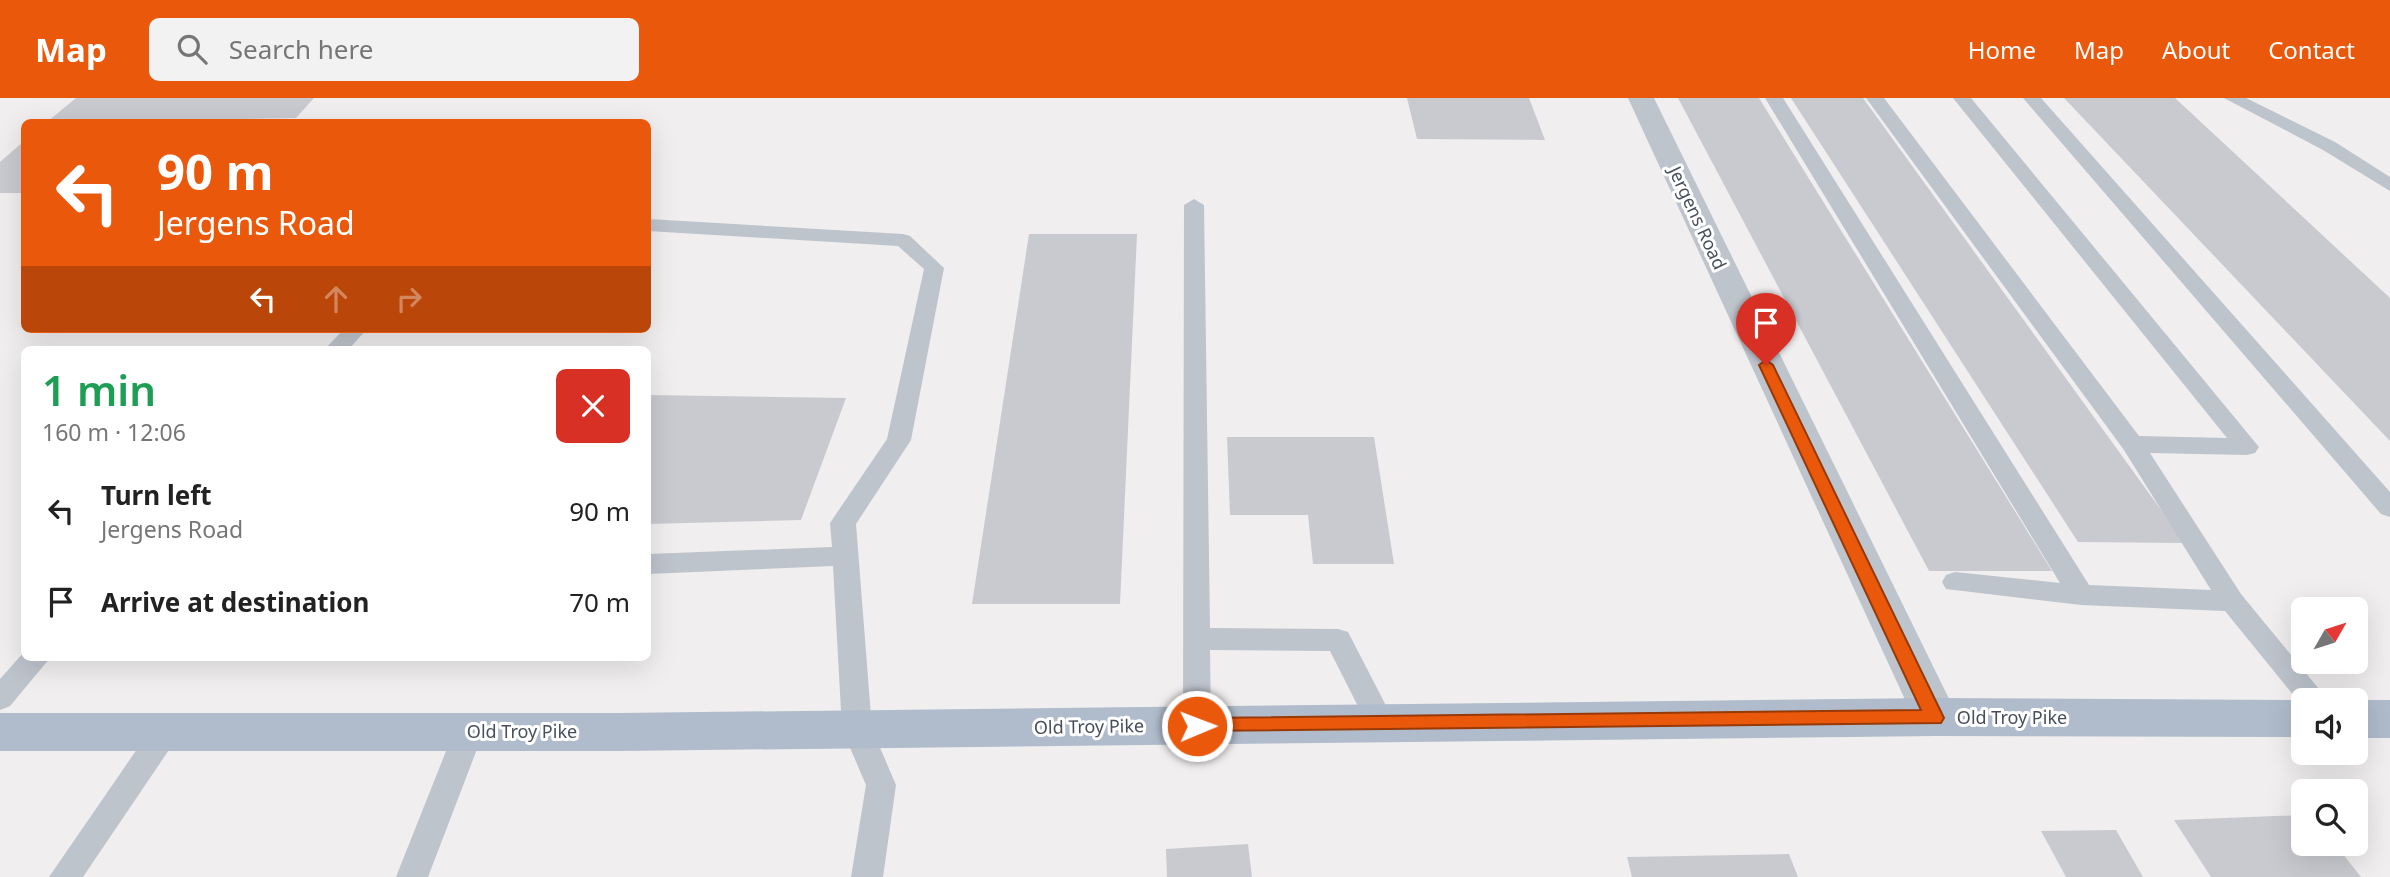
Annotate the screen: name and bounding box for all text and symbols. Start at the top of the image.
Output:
search box [149,18,639,81]
text: Map [35,27,107,72]
icon: search [173,30,211,68]
text: Search here [229,31,373,67]
text: Home [1968,33,2036,66]
text: Map [2074,33,2124,66]
text: About [2162,33,2230,66]
text: Contact [2268,33,2355,66]
text: 90 m [157,138,274,204]
icon: left [42,147,133,238]
street label: Jergens Road [1663,160,1732,273]
text: Jergens Road [157,201,355,244]
icon: left [244,280,282,318]
icon: ahead [317,280,355,318]
icon: right [390,280,428,318]
pin [1736,293,1796,365]
icon: arrive [1747,304,1785,342]
text: 1 min [42,361,156,418]
button: close [556,369,630,443]
text: 160 m · 12:06 [42,416,186,448]
text: Turn left [101,477,212,513]
icon: left [42,492,80,530]
text: 90 m [569,493,630,529]
text: Jergens Road [101,513,243,545]
icon: arrive [42,583,80,621]
text: Arrive at destination [101,584,370,620]
text: 70 m [569,584,630,620]
north arrow [2291,597,2368,674]
map controls [2291,597,2368,856]
button: sound [2291,688,2368,765]
position arrow [1160,689,1234,763]
street label: Old Troy Pike [1957,705,2067,729]
street label: Old Troy Pike [1034,713,1144,739]
street label: Old Troy Pike [467,719,577,743]
button: search [2291,779,2368,856]

